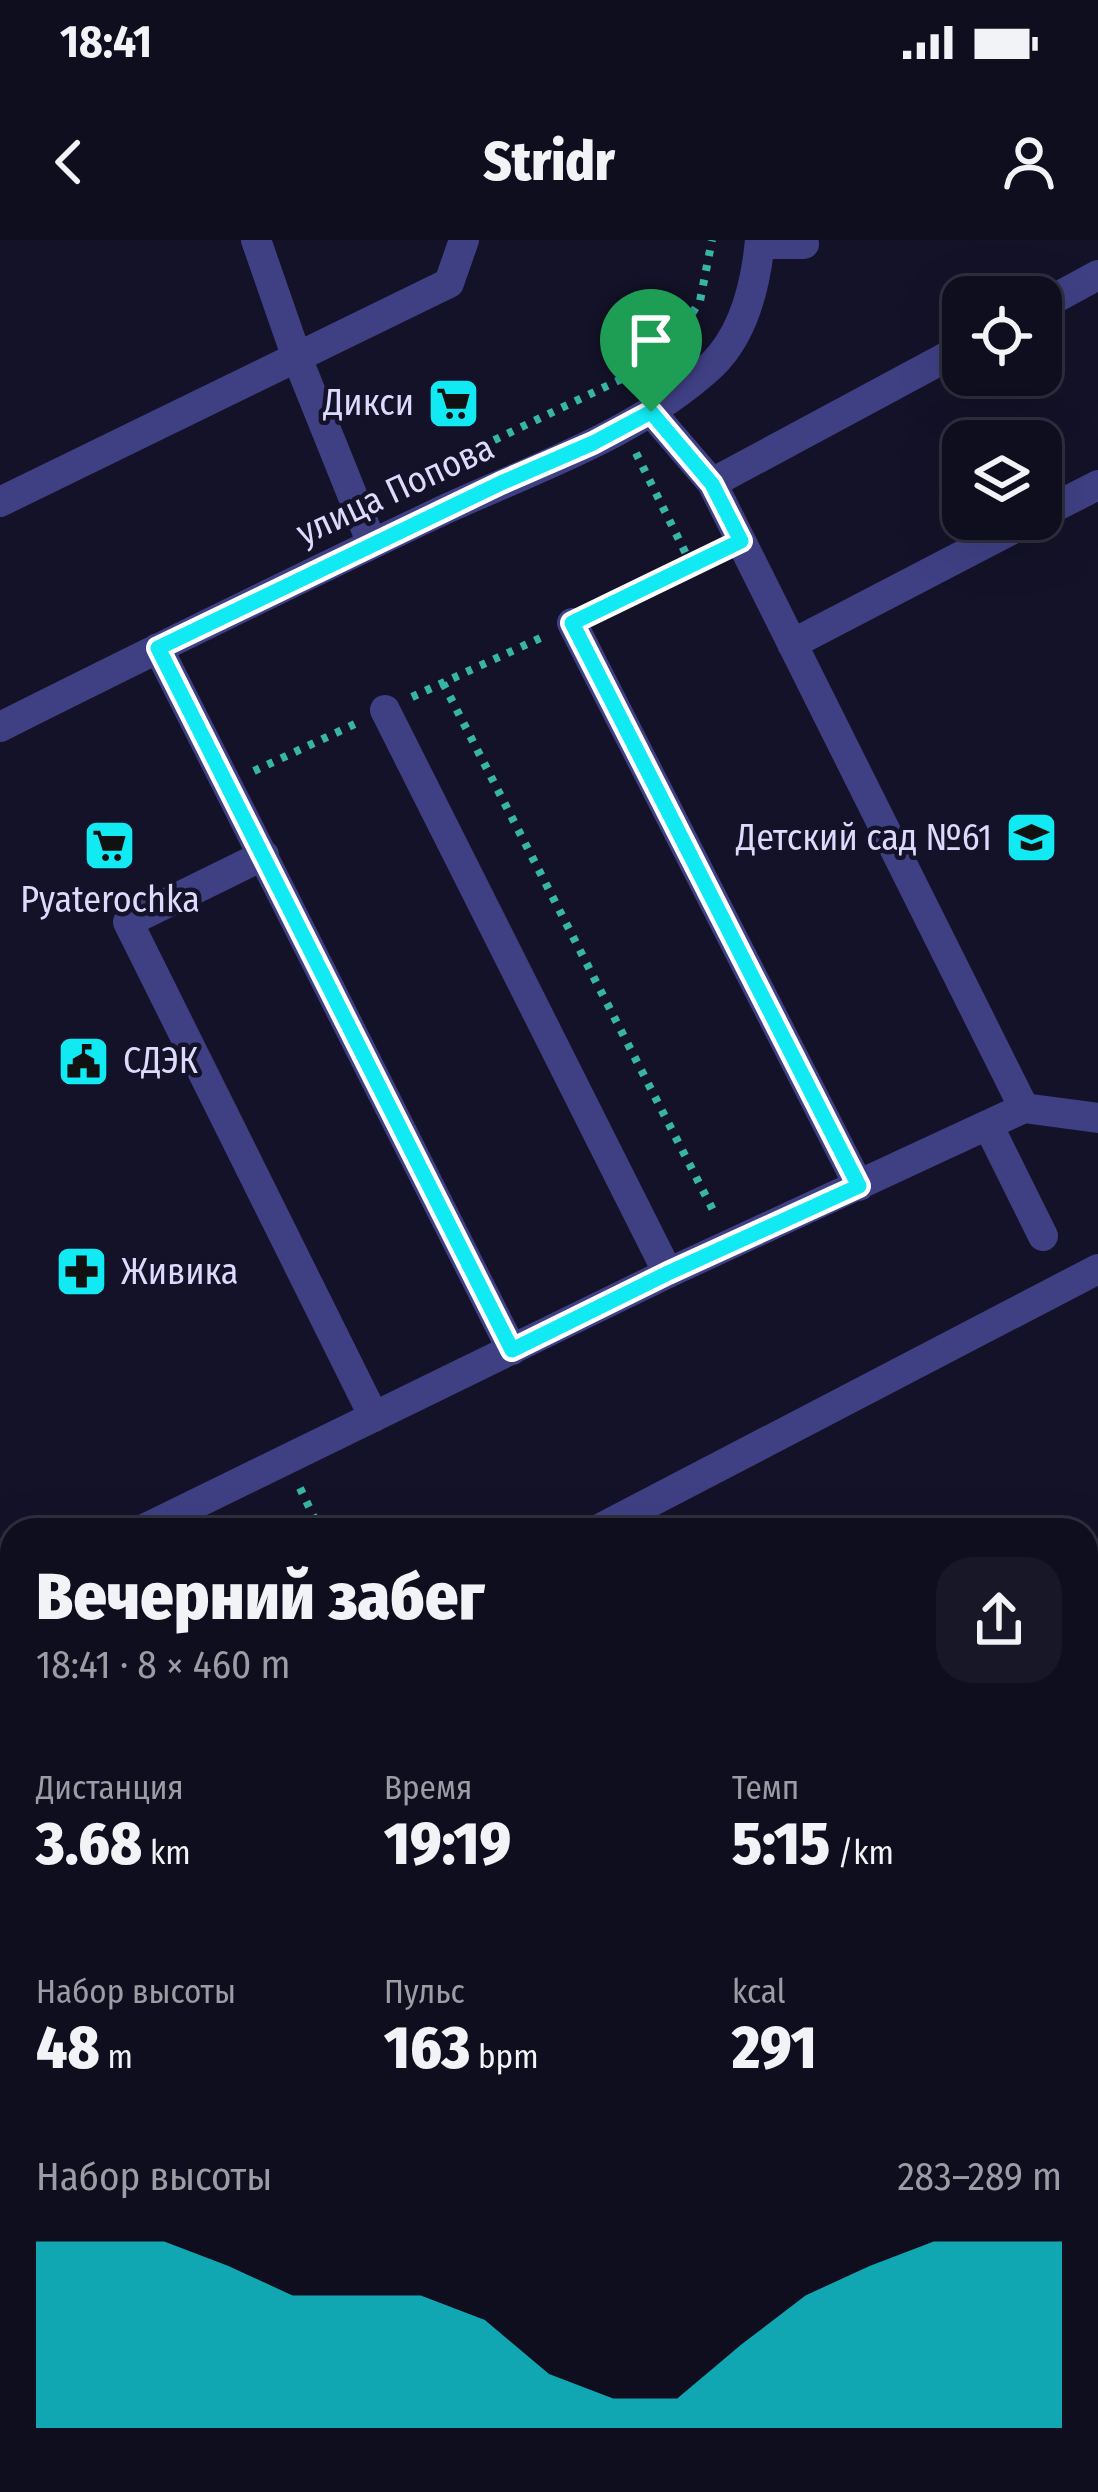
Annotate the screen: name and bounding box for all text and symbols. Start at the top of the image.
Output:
text: 18:41 [60,15,152,69]
icon: back [36,129,102,195]
icon: person [996,129,1062,195]
text: Stridr [483,130,615,194]
map controls [942,276,1062,540]
button: locate [942,276,1062,396]
pin [600,289,702,412]
icon: arrive [618,307,684,373]
supermarket icon: Дикси [425,375,481,431]
place label: Дикси [322,381,414,425]
button: layers [942,420,1062,540]
street label: улица Попова [289,425,501,555]
school or university icon: Детский сад №61 [1003,810,1059,866]
place label: Детский сад №61 [735,816,992,860]
supermarket icon: Pyaterochka [82,817,138,873]
place label: Pyaterochka [20,878,200,922]
public building icon: СДЭК [56,1033,112,1089]
place label: СДЭК [123,1039,198,1083]
pharmacy icon: Живика [54,1244,110,1300]
place label: Живика [121,1250,238,1294]
text: Вечерний забег [36,1557,485,1636]
button: share [936,1557,1062,1683]
text: 18:41 · 8 × 460 m [36,1642,291,1688]
text: Дистанция [36,1768,184,1808]
text: Время [384,1768,472,1808]
text: Темп [732,1768,799,1808]
text: 3.68 [36,1808,142,1880]
text: 19:19 [384,1808,511,1880]
text: 5:15 [732,1808,830,1880]
text: km [142,1833,191,1873]
text: /km [830,1833,894,1873]
text: Набор высоты [36,1972,236,2012]
text: Пульс [384,1972,465,2012]
text: kcal [732,1972,785,2012]
text: 48 [36,2012,100,2084]
text: 163 [384,2012,470,2084]
text: 291 [732,2012,817,2084]
text: m [100,2037,133,2077]
text: bpm [470,2037,539,2077]
text: Набор высоты [36,2154,272,2200]
text: 283–289 m [897,2154,1062,2200]

